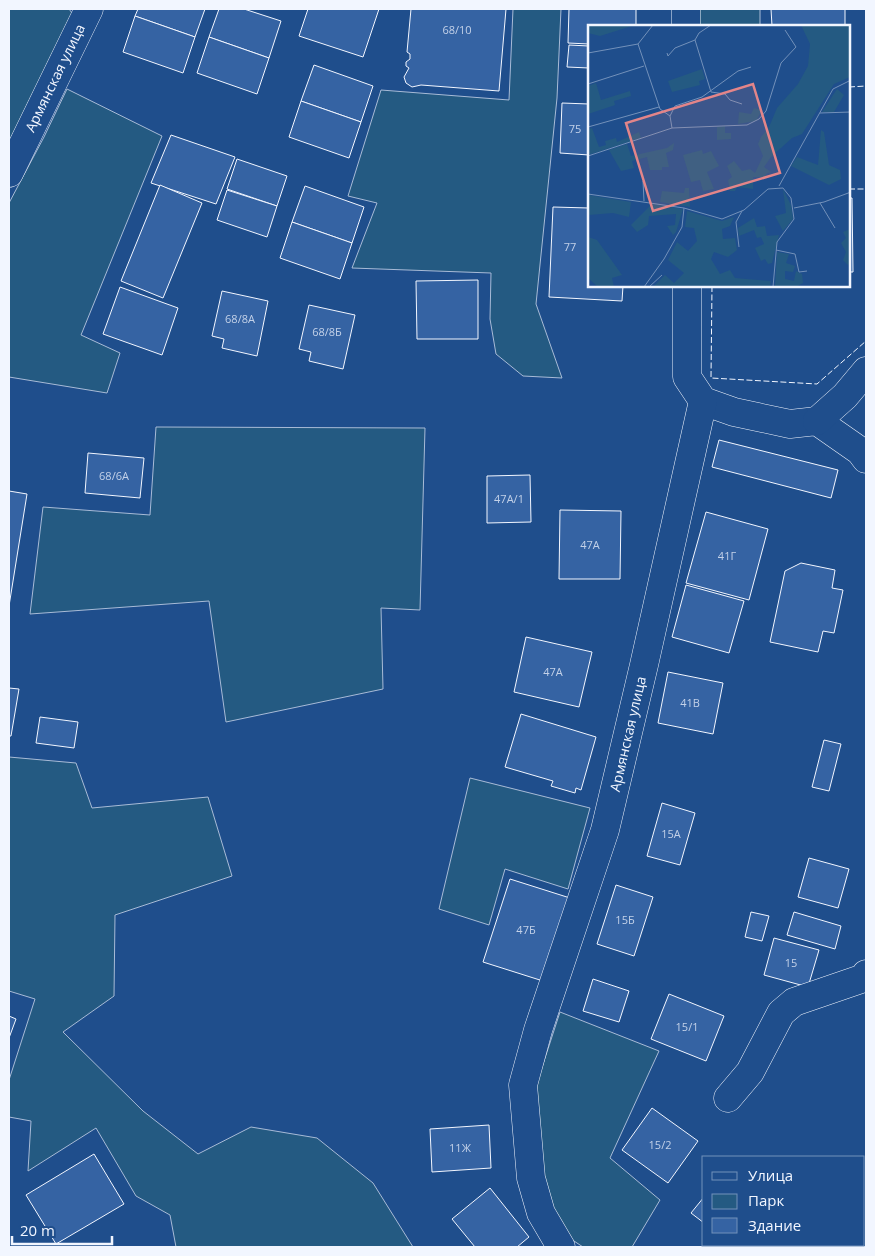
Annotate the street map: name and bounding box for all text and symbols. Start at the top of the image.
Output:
street label: Армянская улица [20,21,89,135]
house number: 68/10 [442,22,472,37]
inset map [588,25,850,288]
house number: 75 [569,121,581,136]
house number: 77 [564,239,576,254]
house number: 68/8А [225,311,255,326]
house number: 68/8Б [312,324,342,339]
house number: 68/6А [99,468,129,483]
house number: 47А/1 [494,491,524,506]
house number: 47А [580,537,600,552]
house number: 41Г [718,548,736,563]
house number: 47А [543,664,563,679]
street label: Армянская улица [605,674,650,793]
house number: 41В [680,695,700,710]
house number: 15А [661,826,681,841]
house number: 15Б [615,912,635,927]
house number: 47Б [516,922,536,937]
house number: 15 [785,955,797,970]
house number: 15/1 [676,1019,698,1034]
house number: 15/2 [649,1137,671,1152]
house number: 11Ж [449,1140,472,1155]
legend [702,1156,865,1246]
text: Улица [748,1165,793,1185]
text: Парк [748,1190,784,1210]
scale bar [12,1214,112,1246]
text: Здание [748,1215,801,1235]
text: 20 m [20,1220,55,1240]

